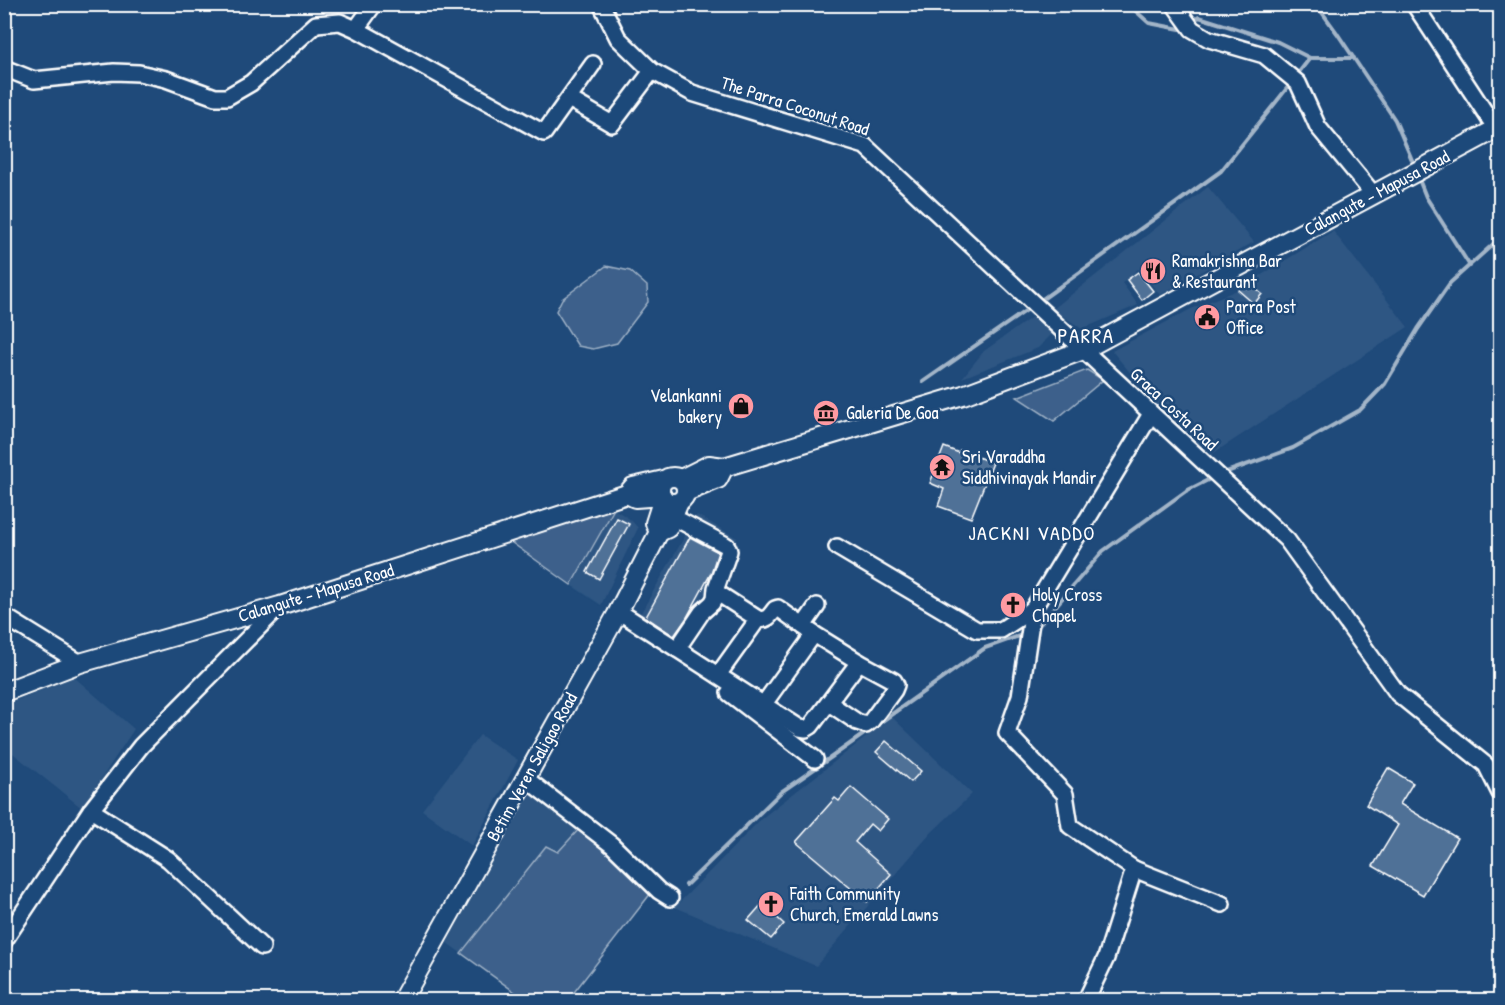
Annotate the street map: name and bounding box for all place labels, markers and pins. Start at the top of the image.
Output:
place label: Ramakrishna Bar & Restaurant [1172,248,1282,294]
restaurant icon: Ramakrishna Bar & Restaurant [1138,256,1168,286]
place label: Parra Post Office [1226,294,1297,340]
public building icon: Parra Post Office [1192,302,1222,332]
place label: Velankanni bakery [650,383,722,429]
shop icon: Velankanni bakery [726,391,756,421]
museum icon: Galeria De Goa [811,398,841,428]
place label: Galeria De Goa [846,400,939,425]
place label: Sri Varaddha Siddhivinayak Mandir [962,444,1097,490]
temple icon: Sri Varaddha Siddhivinayak Mandir [927,452,957,482]
place label: Holy Cross Chapel [1032,582,1102,628]
church icon: Holy Cross Chapel [998,590,1028,620]
place label: Faith Community Church, Emerald Lawns [789,881,938,927]
church icon: Faith Community Church, Emerald Lawns [756,889,786,919]

